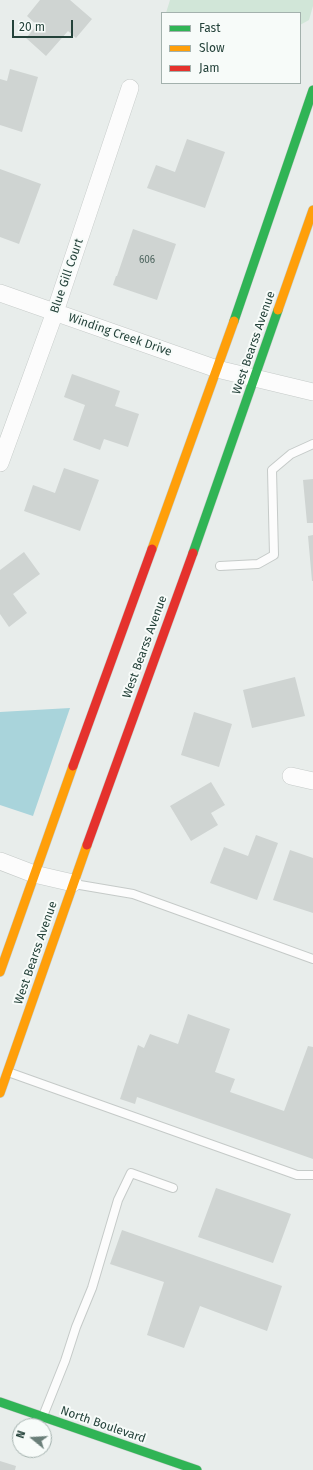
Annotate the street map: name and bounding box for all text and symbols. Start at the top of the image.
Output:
scale bar [14,12,75,38]
legend [161,12,301,84]
text: 20 m [19,20,45,34]
text: Fast [199,21,221,35]
text: Slow [199,41,225,55]
text: Jam [199,61,219,75]
street label: Blue Gill Court [47,237,87,315]
house number: 606 [139,254,155,266]
street label: West Bearss Avenue [230,289,278,397]
street label: Winding Creek Drive [66,310,174,360]
street label: West Bearss Avenue [120,594,170,700]
street label: West Bearss Avenue [12,899,60,1007]
street label: North Boulevard [58,1404,148,1446]
north arrow [12,1418,52,1458]
text: N [14,1429,28,1440]

